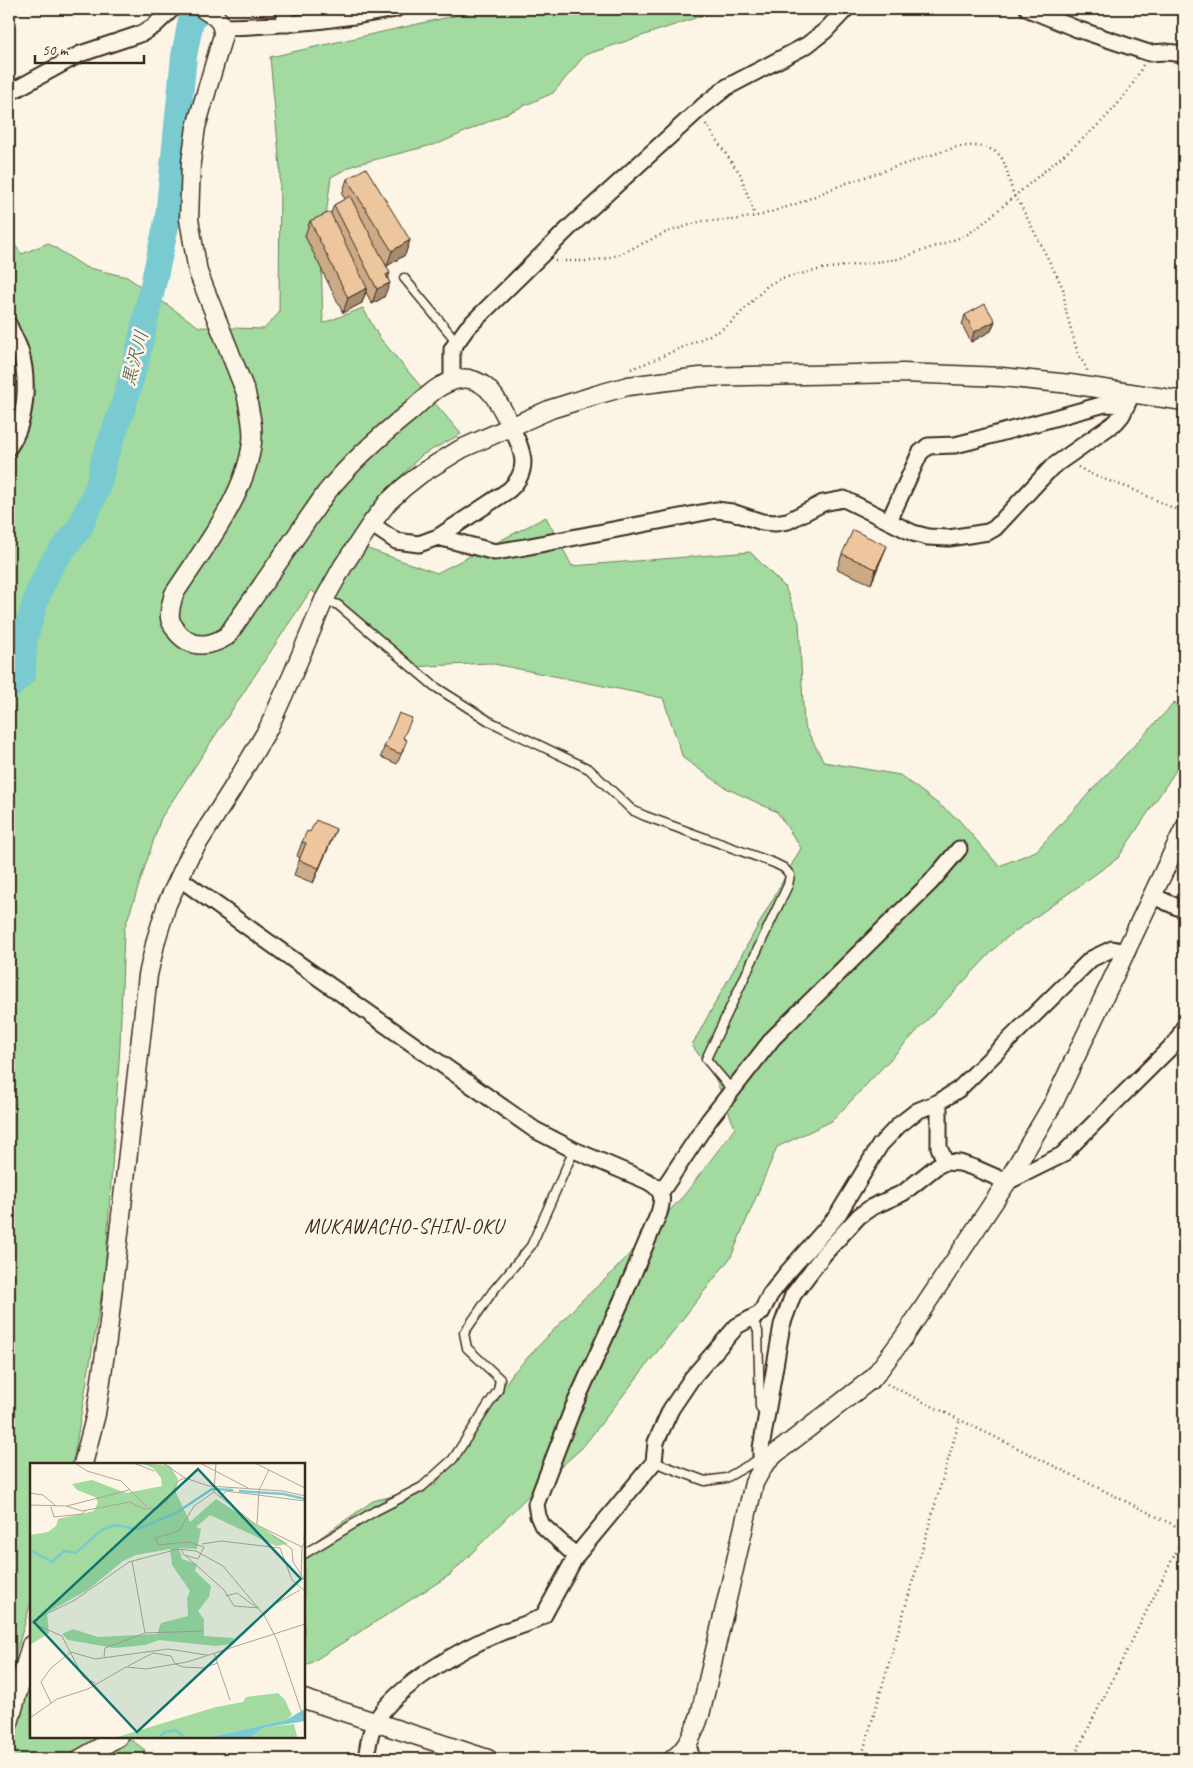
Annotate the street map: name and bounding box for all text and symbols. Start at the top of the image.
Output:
scale bar [35,32,144,64]
text: 50 m [42,41,69,60]
water label: 黒沢川 [116,327,154,389]
district label: MUKAWACHO-SHIN-OKU [304,1214,506,1239]
inset map [30,1463,305,1738]

